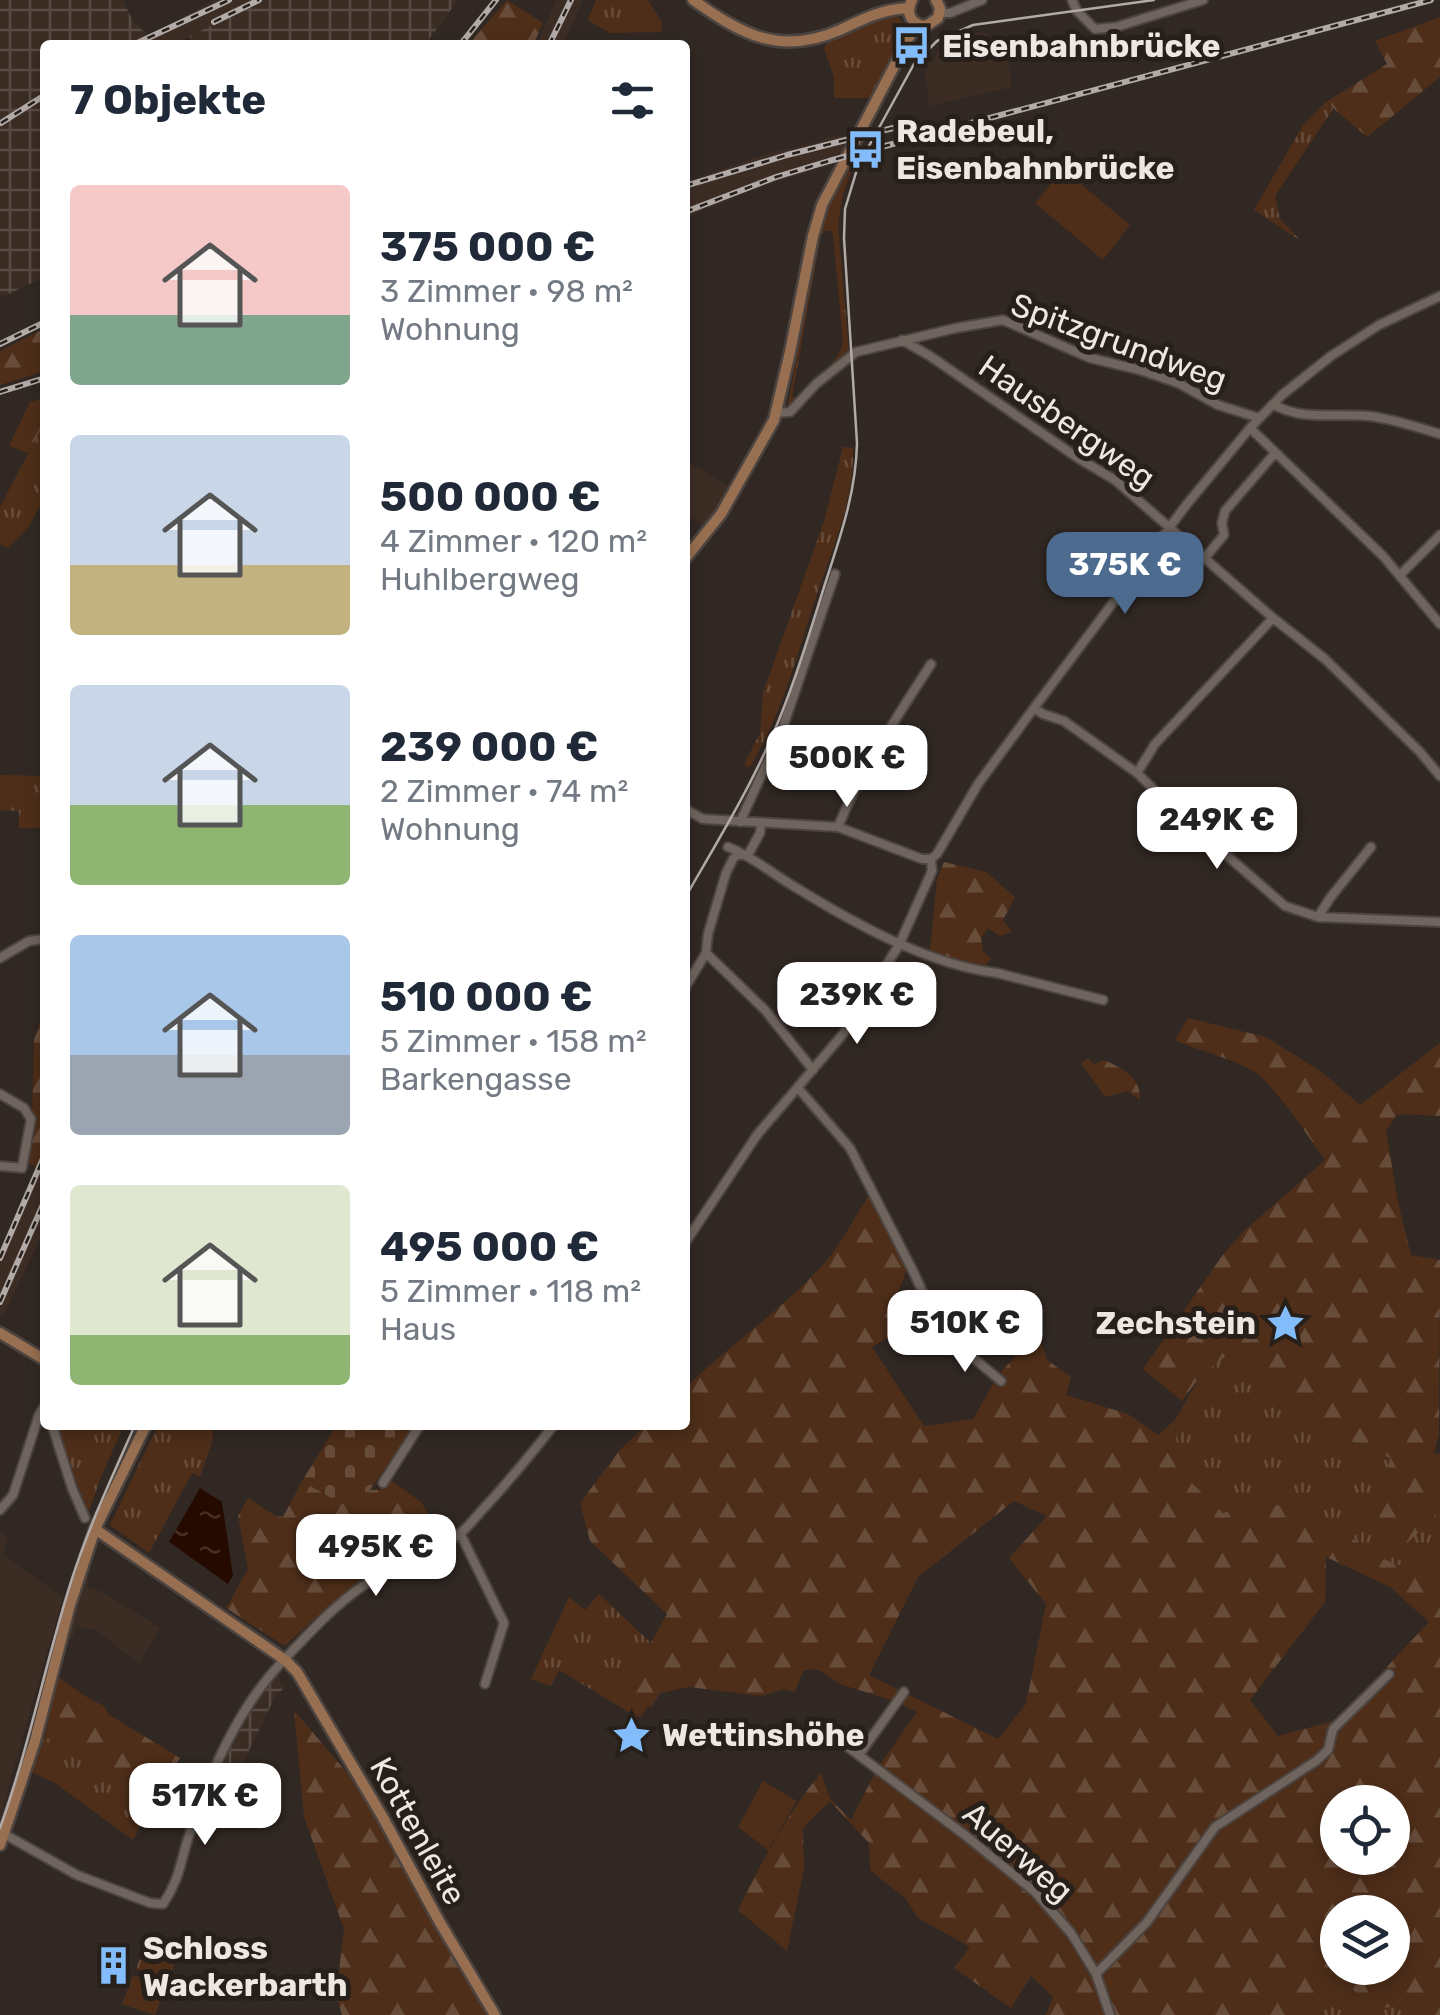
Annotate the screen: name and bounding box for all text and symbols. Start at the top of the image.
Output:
bus stop icon: Eisenbahnbrücke [891,25,933,67]
place label: Eisenbahnbrücke [942,27,1220,65]
icon: filters [605,73,660,128]
text: 7 Objekte [70,75,266,125]
place label: Radebeul, Eisenbahnbrücke [896,112,1174,187]
bus stop icon: Radebeul, Eisenbahnbrücke [845,128,887,170]
text: 375 000 € [380,222,595,272]
icon: home [150,225,270,345]
text: 3 Zimmer · 98 m² [380,272,633,310]
street label: Spitzgrundweg [1006,285,1232,399]
text: Wohnung [380,310,520,348]
street label: Hausbergweg [972,347,1162,497]
text: 500 000 € [380,472,601,522]
icon: home [150,475,270,595]
text: 4 Zimmer · 120 m² [380,522,647,560]
pin: 375K € [1044,532,1206,617]
text: 375K € [1068,545,1182,583]
text: Huhlbergweg [380,560,580,598]
text: 239 000 € [380,722,598,772]
icon: home [150,725,270,845]
pin: 500K € [766,725,928,810]
text: 500K € [788,738,906,776]
text: 2 Zimmer · 74 m² [380,772,628,810]
pin: 249K € [1136,787,1298,872]
text: 249K € [1159,800,1275,838]
text: Wohnung [380,810,520,848]
pin: 239K € [776,962,938,1047]
text: 510 000 € [380,972,593,1022]
icon: home [150,975,270,1095]
text: 239K € [799,975,915,1013]
text: 5 Zimmer · 158 m² [380,1022,647,1060]
text: Barkengasse [380,1060,572,1098]
text: 495 000 € [380,1222,599,1272]
icon: home [150,1225,270,1345]
text: 5 Zimmer · 118 m² [380,1272,641,1310]
pin: 510K € [884,1290,1046,1375]
place icon: Zechstein [1265,1302,1307,1344]
text: 510K € [909,1303,1021,1341]
place label: Zechstein [1095,1304,1256,1342]
text: Haus [380,1310,456,1348]
pin: 495K € [295,1514,457,1599]
text: 495K € [318,1527,434,1565]
place icon: Wettinshöhe [611,1714,653,1756]
place label: Wettinshöhe [662,1716,864,1754]
street label: Kottenleite [362,1751,474,1911]
pin: 517K € [124,1763,286,1848]
text: 517K € [151,1776,259,1814]
map controls [1320,1785,1410,1985]
button: locate [1320,1785,1410,1875]
street label: Auerweg [955,1794,1081,1910]
button: layers [1320,1895,1410,1985]
place label: Schloss Wackerbarth [143,1929,348,2004]
building icon: Schloss Wackerbarth [92,1945,134,1987]

